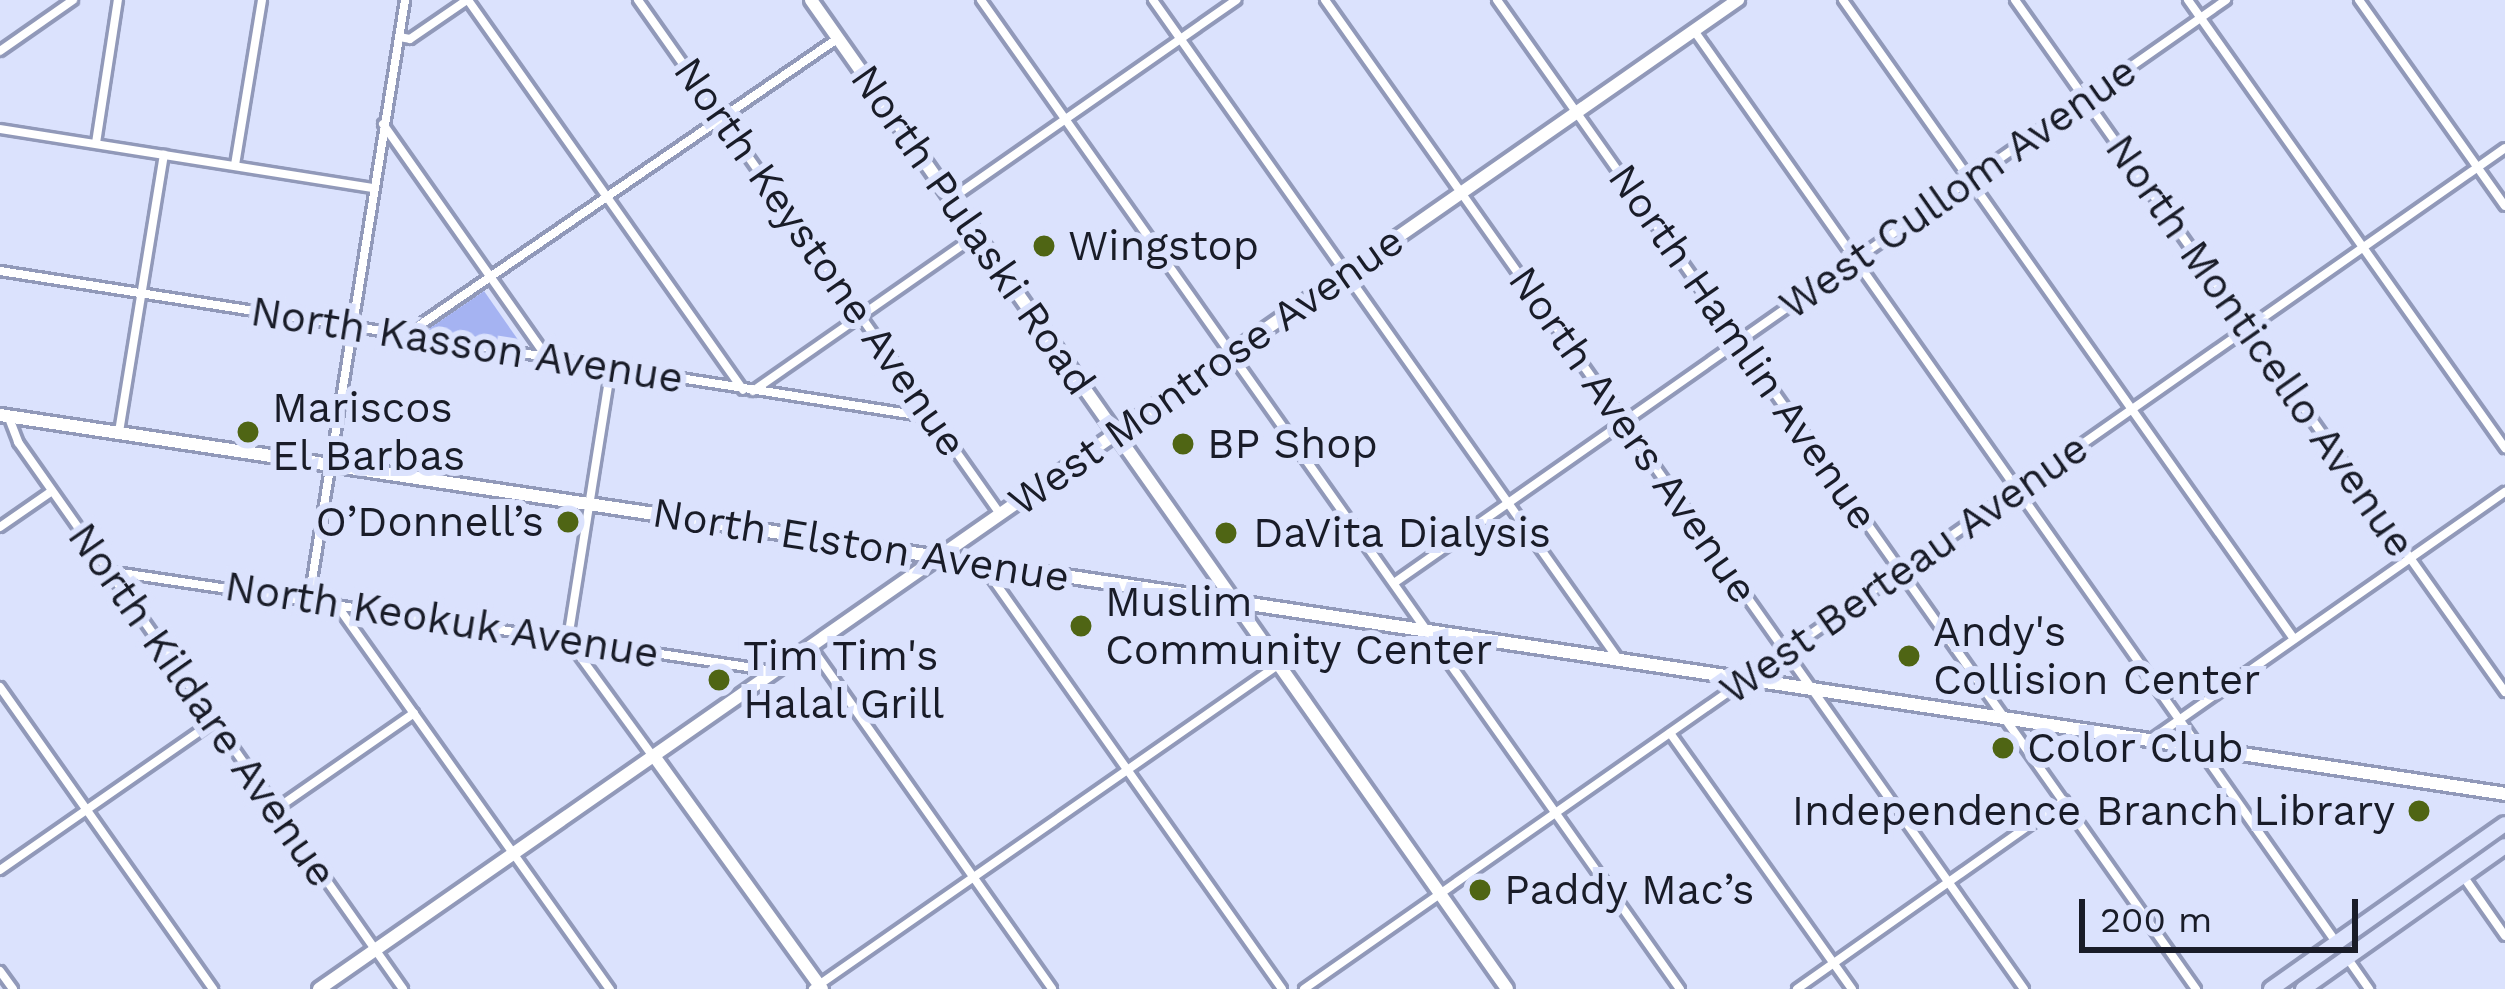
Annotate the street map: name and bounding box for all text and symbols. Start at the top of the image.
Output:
street label: West Cullom Avenue [1769,45,2147,331]
street label: North Keystone Avenue [662,47,978,467]
street label: North Pulaski Road [840,55,1106,405]
street label: North Monticello Avenue [2094,124,2426,568]
street label: North Hamlin Avenue [1597,154,1889,540]
street label: West Montrose Avenue [998,215,1414,527]
place label: Wingstop [1068,221,1259,271]
marker: Wingstop [1031,233,1057,259]
street label: North Avers Avenue [1497,255,1769,615]
street label: North Kasson Avenue [246,286,688,404]
place label: Mariscos El Barbas [272,383,467,482]
marker: Mariscos El Barbas [235,419,261,445]
place label: BP Shop [1207,419,1379,469]
street label: West Berteau Avenue [1710,422,2098,716]
marker: BP Shop [1170,431,1196,457]
street label: North Elston Avenue [648,487,1074,603]
place label: O’Donnell’s [315,497,544,547]
place label: DaVita Dialysis [1253,508,1552,558]
marker: O’Donnell’s [555,509,581,535]
street label: North Kildare Avenue [57,512,347,898]
marker: DaVita Dialysis [1210,517,1242,549]
street label: North Keokuk Avenue [220,561,664,679]
place label: Muslim Community Center [1105,577,1493,676]
place label: Andy's Collision Center [1933,607,2260,706]
marker: Muslim Community Center [1068,613,1094,639]
place label: Tim Tim's Halal Grill [743,631,946,730]
marker: Andy's Collision Center [1896,643,1922,669]
marker: Tim Tim's Halal Grill [706,667,732,693]
place label: Color Club [2027,723,2244,773]
marker: Color Club [1990,735,2016,761]
place label: Independence Branch Library [1792,786,2395,836]
marker: Independence Branch Library [2406,798,2432,824]
place label: Paddy Mac’s [1504,865,1755,915]
scale bar [2085,875,2364,949]
marker: Paddy Mac’s [1467,877,1493,903]
text: 200 m [2100,899,2212,941]

